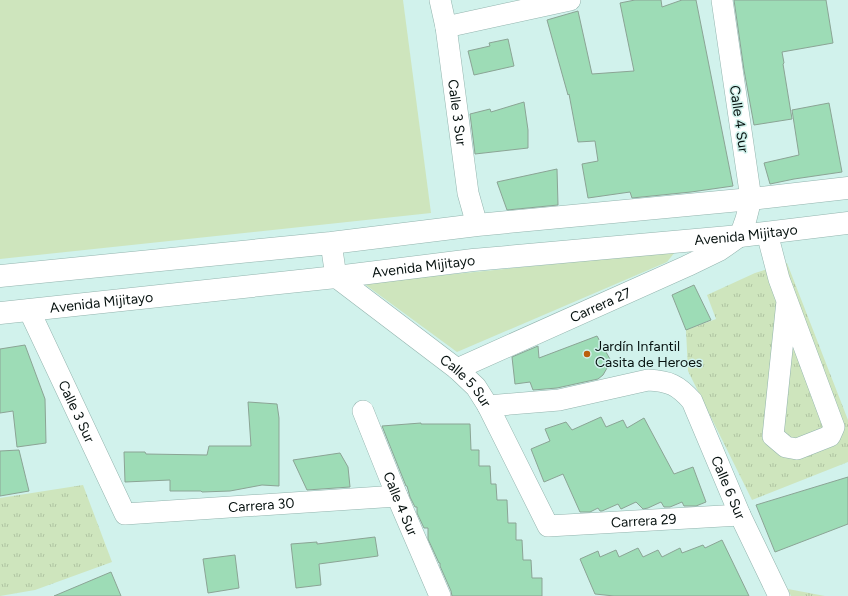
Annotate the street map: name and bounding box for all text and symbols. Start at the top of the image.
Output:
street label: Calle 3 Sur [445,78,470,147]
street label: Calle 4 Sur [726,84,752,154]
street label: Avenida Mijitayo [693,221,798,249]
street label: Avenida Mijitayo [371,251,476,281]
street label: Carrera 27 [567,284,634,326]
street label: Avenida Mijitayo [49,288,154,316]
place label: Jardín Infantil Casita de Heroes [595,338,702,371]
marker: Jardín Infantil Casita de Heroes [582,349,592,359]
street label: Calle 5 Sur [437,351,495,410]
street label: Calle 3 Sur [55,377,99,445]
street label: Calle 6 Sur [708,453,749,522]
street label: Calle 4 Sur [380,469,422,539]
street label: Carrera 30 [228,494,295,516]
street label: Carrera 29 [610,510,677,531]

